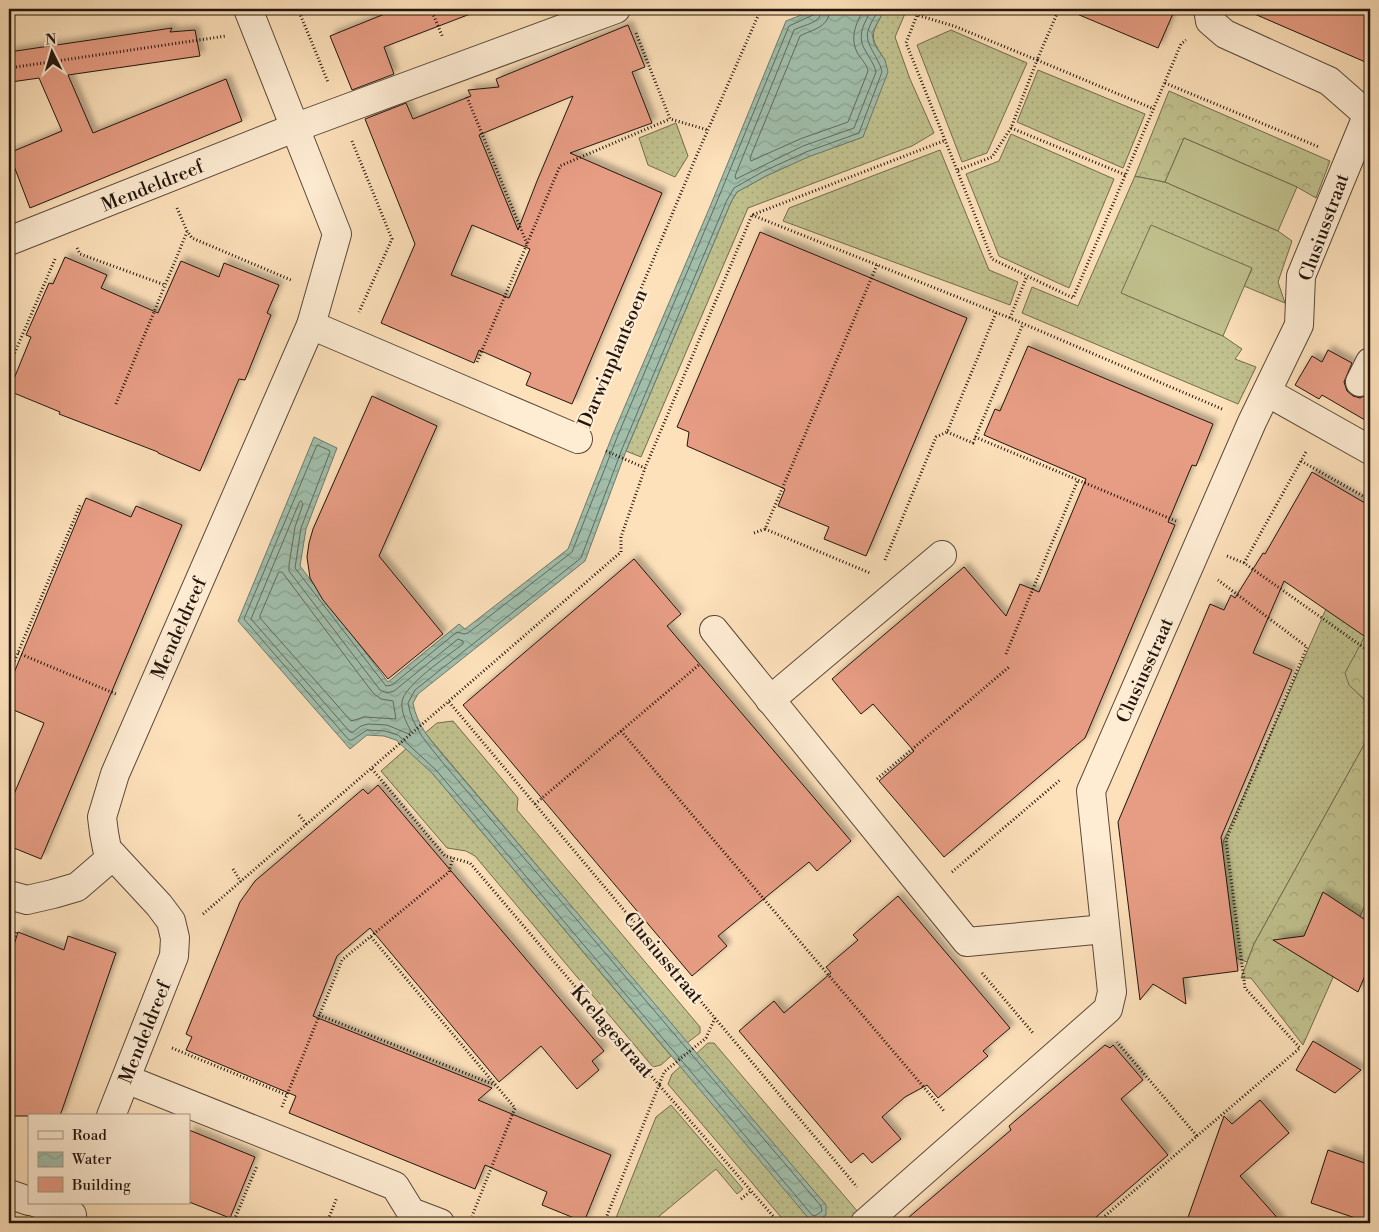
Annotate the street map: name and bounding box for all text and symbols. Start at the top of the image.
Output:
north arrow [28,28,78,78]
text: N [45,31,57,49]
street label: Mendeldreef [98,154,208,217]
street label: Clusiusstraat [1293,170,1355,284]
street label: Darwinplantsoen [573,286,653,431]
street label: Mendeldreef [146,573,212,683]
street label: Clusiusstraat [1111,614,1179,727]
street label: Clusiusstraat [618,907,709,1009]
street label: Mendeldreef [113,976,177,1087]
street label: Krelagestraat [565,980,659,1083]
legend [28,1114,190,1204]
text: Road [72,1126,107,1145]
text: Water [71,1150,112,1169]
text: Building [71,1176,131,1195]

